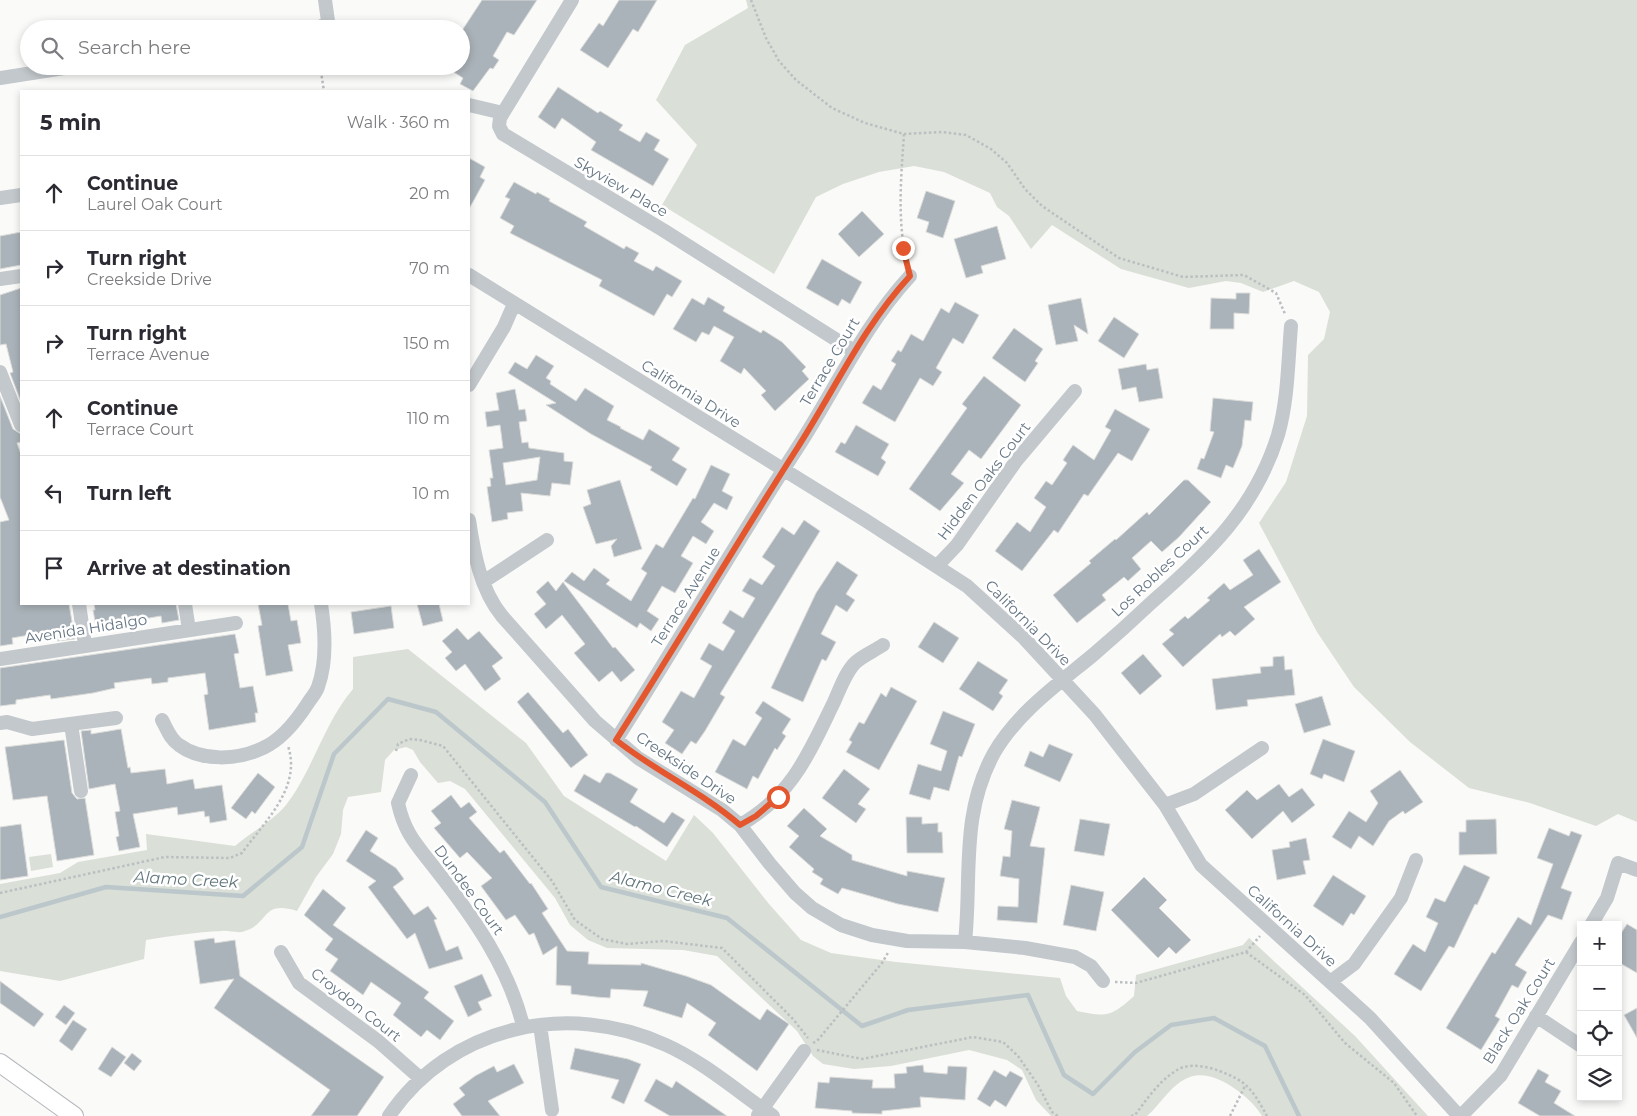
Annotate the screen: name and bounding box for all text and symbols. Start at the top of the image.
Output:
search box [20,20,470,75]
icon: search [38,34,66,62]
text: Search here [78,36,191,59]
text: 5 min [40,110,101,135]
text: Walk · 360 m [347,113,450,132]
street label: Skyview Place [571,152,672,221]
text: Continue [87,172,178,195]
icon: ahead [40,179,68,207]
text: 20 m [409,184,450,203]
text: Laurel Oak Court [87,195,223,214]
route end [892,237,915,260]
text: Turn right [87,247,187,270]
icon: right [40,254,68,282]
text: 70 m [409,259,450,278]
text: Creekside Drive [87,270,212,289]
street label: Terrace Court [796,314,864,410]
text: Turn right [87,322,187,345]
icon: right [40,329,68,357]
text: 150 m [403,334,450,353]
text: Terrace Avenue [87,345,210,364]
street label: California Drive [638,355,745,432]
text: Continue [87,397,178,420]
icon: ahead [40,404,68,432]
text: 110 m [407,409,450,428]
street label: Hidden Oaks Court [933,418,1034,544]
text: Terrace Court [87,420,194,439]
icon: left [40,479,68,507]
text: Turn left [87,482,172,505]
text: 10 m [412,484,450,503]
street label: Los Robles Court [1107,521,1212,621]
street label: Terrace Avenue [647,543,724,650]
icon: arrive [40,554,68,582]
text: Arrive at destination [87,557,291,580]
street label: California Drive [981,576,1075,670]
street label: Avenida Hidalgo [23,609,148,648]
street label: Creekside Drive [632,727,740,808]
route start [767,786,790,809]
street label: Dundee Court [430,841,509,939]
water label: Alamo Creek [607,866,715,911]
water label: Alamo Creek [132,867,240,892]
street label: California Drive [1244,880,1341,971]
map controls [1577,921,1622,1101]
button: + [1577,921,1622,966]
street label: Black Oak Court [1478,954,1559,1067]
street label: Croydon Court [307,963,405,1046]
button: − [1577,966,1622,1011]
button: locate [1577,1011,1622,1056]
button: layers [1577,1056,1622,1101]

